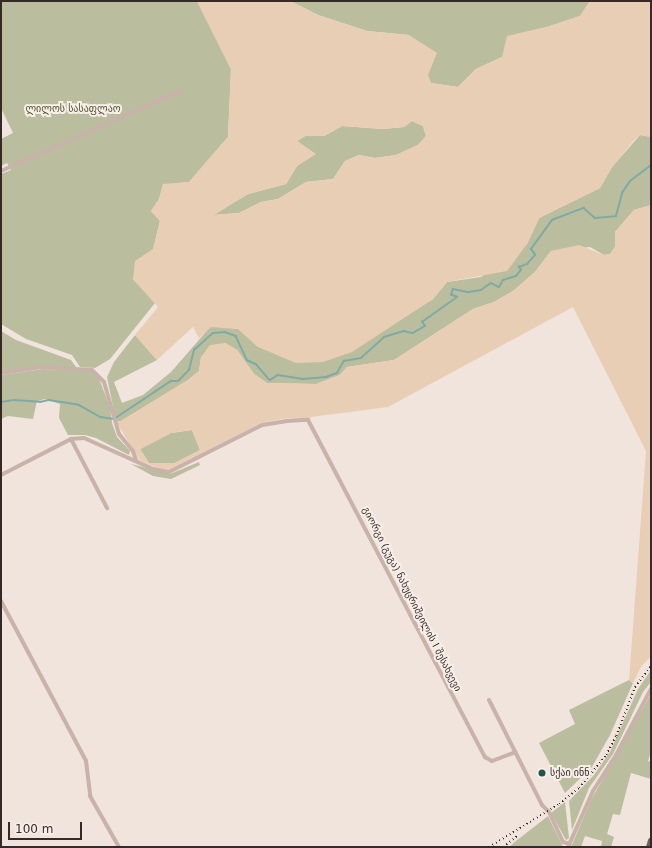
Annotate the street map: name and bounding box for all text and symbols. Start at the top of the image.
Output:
park label: ლილოს სასაფლაო [25,103,121,115]
street label: გიორგი (გუგა) ნახუცრიშვილის I შესახვევი [360,505,464,693]
place label: სქაი ინნ [550,767,589,779]
marker: სქაი ინნ [537,768,547,778]
scale bar [10,814,84,840]
text: 100 m [15,822,53,836]

